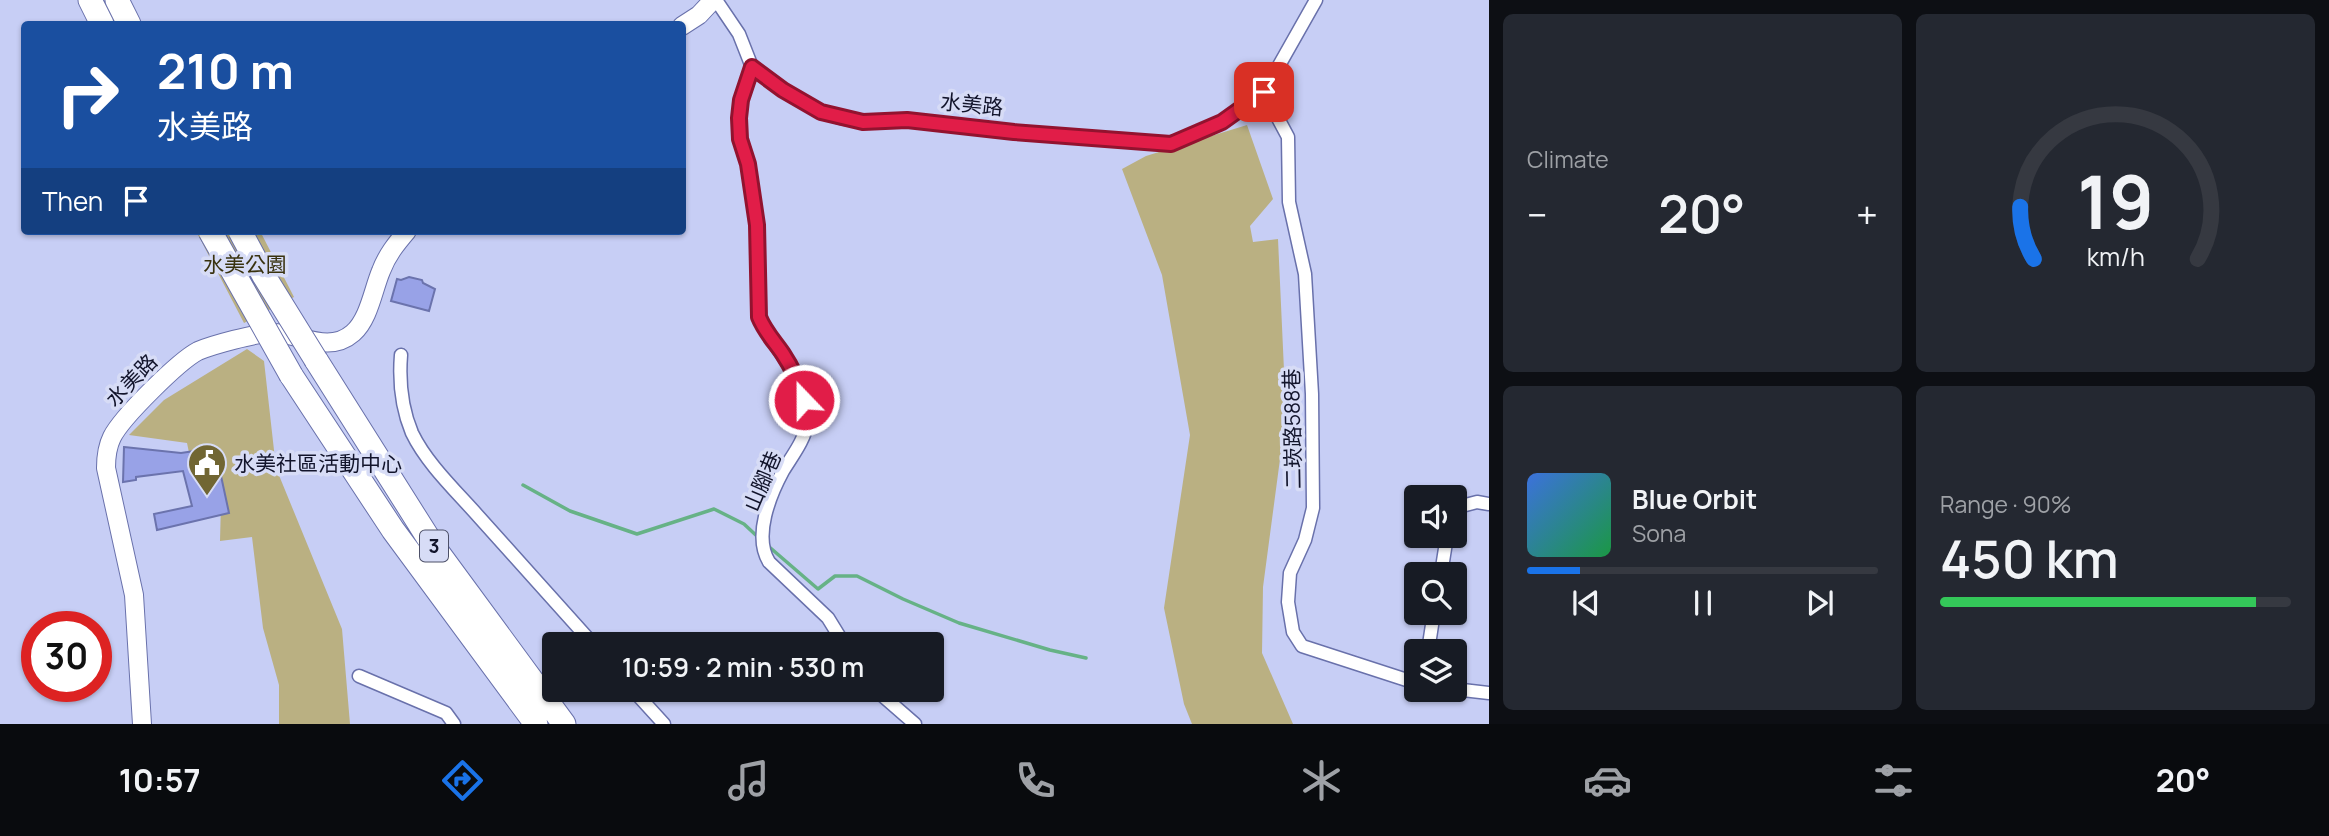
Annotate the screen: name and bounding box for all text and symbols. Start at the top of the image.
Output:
text: 210 m [157,37,294,104]
icon: right [42,49,133,140]
pin [1234,62,1294,122]
icon: arrive [1245,73,1283,111]
street label: 水美路 [939,87,1005,121]
text: 水美路 [157,104,253,148]
text: Climate [1527,143,1609,175]
text: 19 [2077,151,2154,251]
text: 20° [1658,178,1745,249]
icon: arrive [117,182,155,220]
text: Then [42,183,103,219]
text: − [1527,188,1548,240]
text: + [1856,188,1878,240]
text: km/h [2086,239,2145,274]
park label: 水美公園 [203,250,287,278]
street label: 水美路 [99,348,163,412]
position arrow [767,363,841,437]
street label: 二崁路588巷 [1277,369,1307,489]
public building icon: 水美社區活動中心 [186,442,228,497]
street label: 山腳巷 [737,447,787,515]
place label: 水美社區活動中心 [234,449,402,477]
text: Blue Orbit [1632,481,1757,517]
map controls [1404,485,1467,702]
button: sound [1404,485,1467,548]
text: Range · 90% [1940,488,2071,520]
text: Sona [1632,517,1686,549]
text: 450 km [1940,523,2119,594]
road number: 3 [420,530,448,562]
button: search [1404,562,1467,625]
icon: previous [1567,584,1605,622]
icon: pause [1684,584,1722,622]
icon: next [1801,584,1839,622]
speed limit sign: 30 [21,611,112,702]
button: layers [1404,639,1467,702]
text: 10:59 · 2 min · 530 m [622,649,864,685]
icon: directions [438,756,487,805]
icon: music [724,756,773,805]
icon: phone [1011,756,1060,805]
icon: climate [1297,756,1346,805]
icon: car [1583,756,1632,805]
icon: filters [1869,756,1918,805]
text: 10:57 [119,758,201,802]
text: 20° [2156,758,2210,802]

